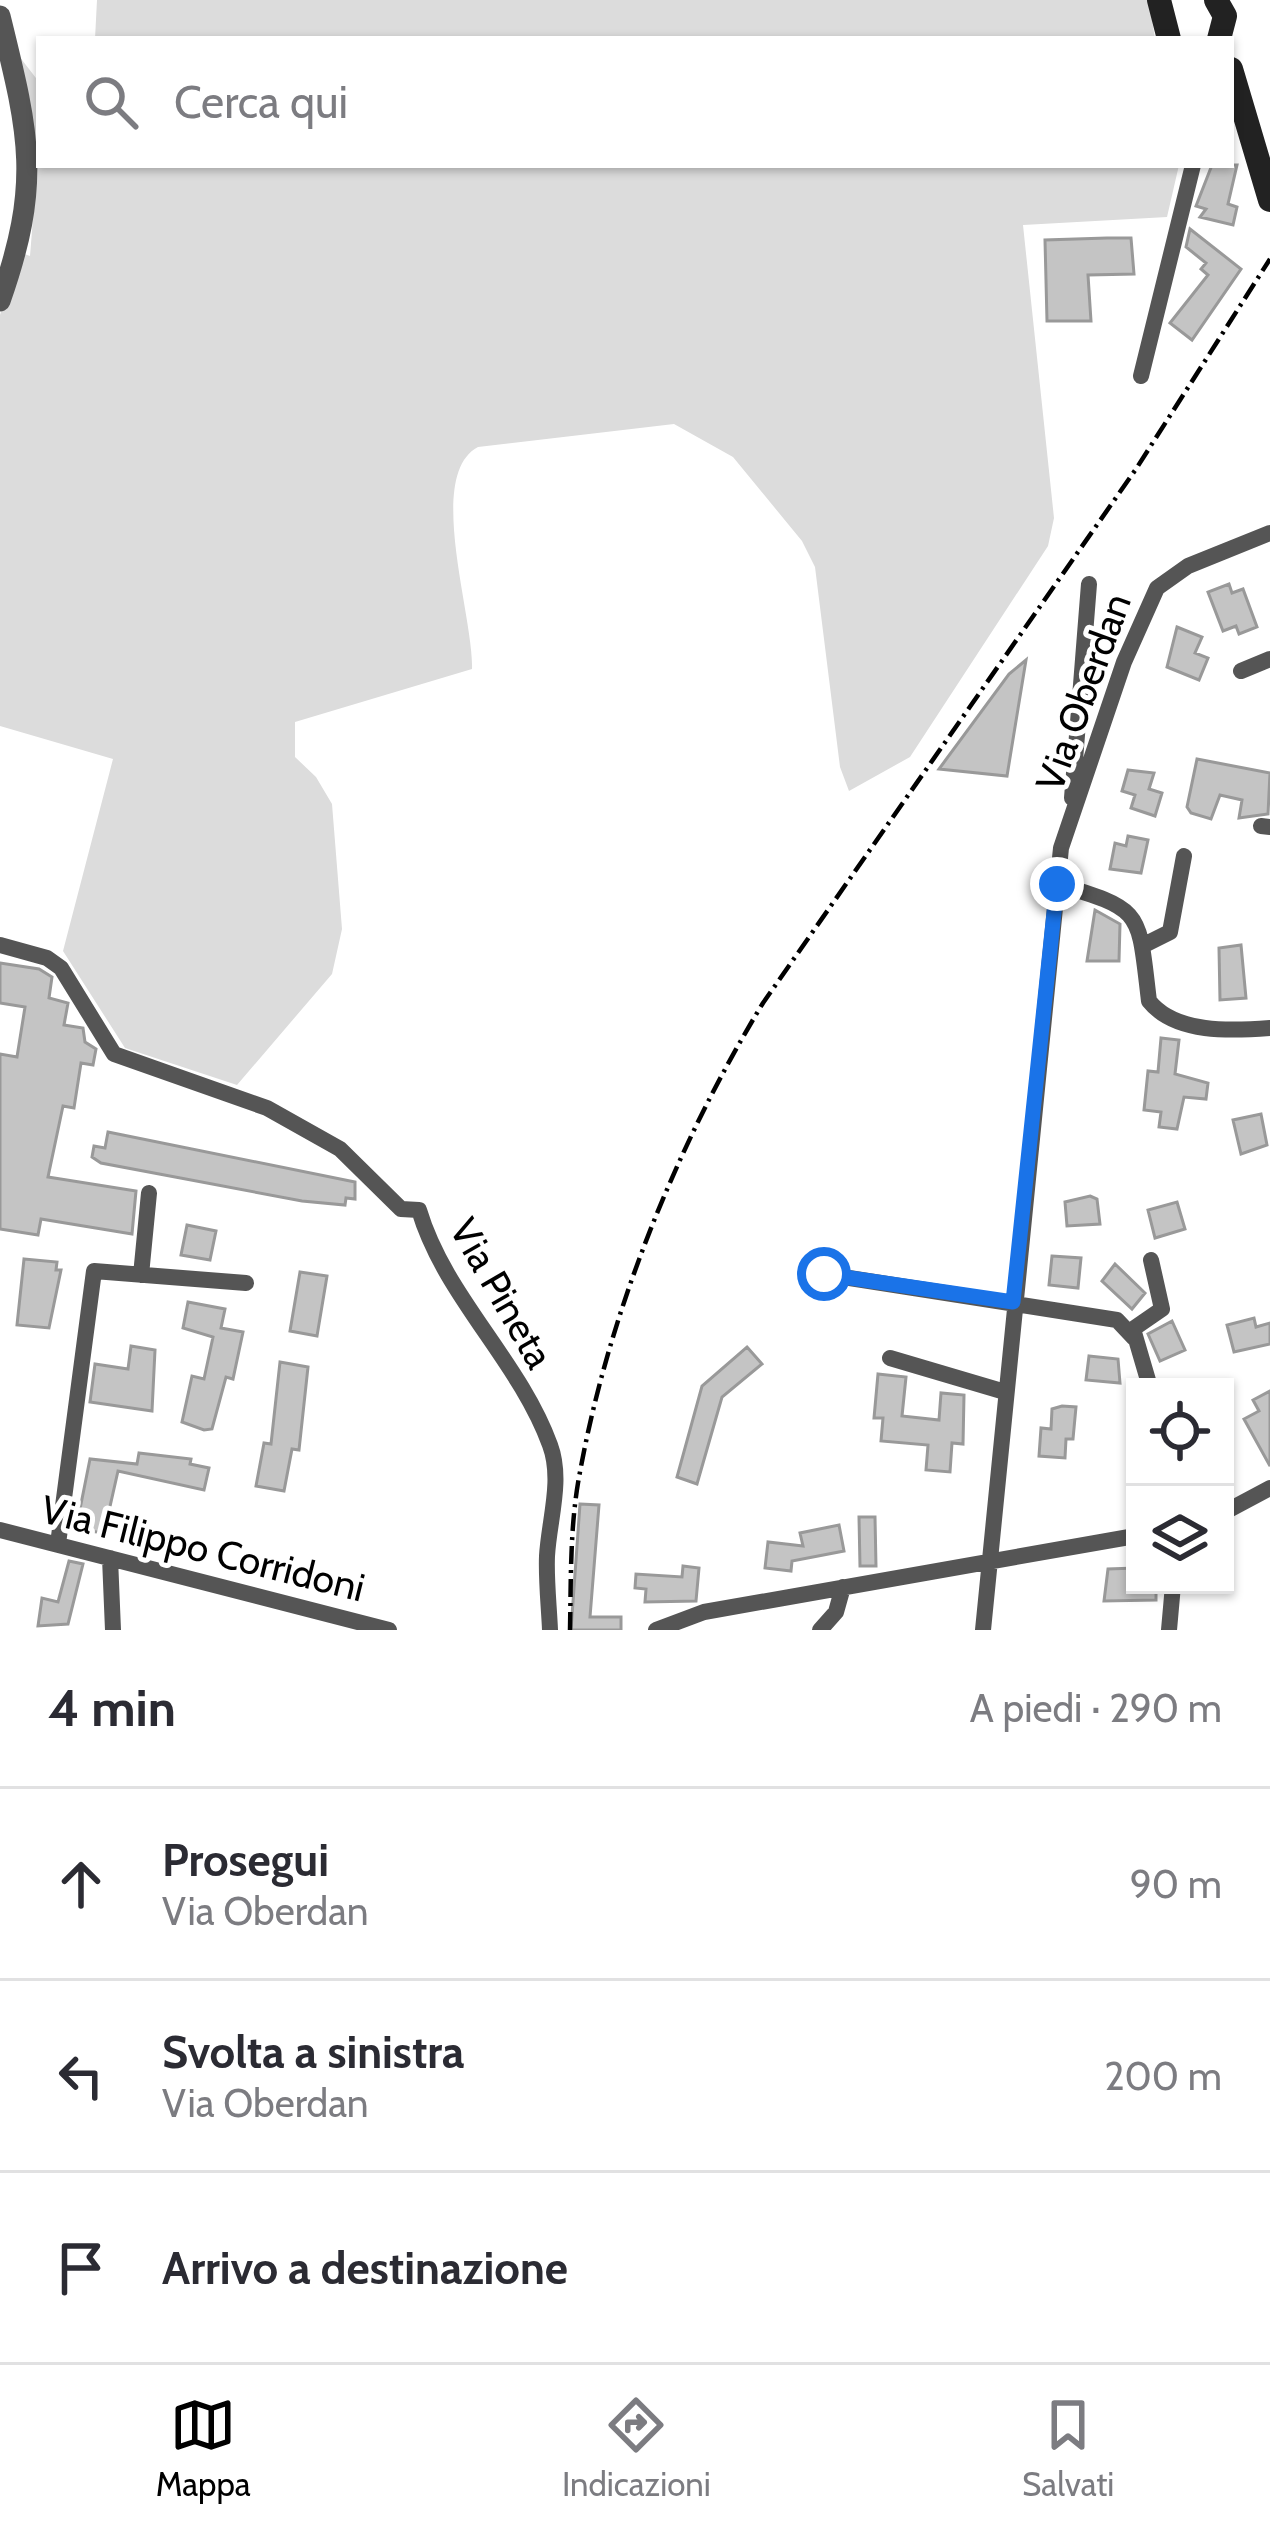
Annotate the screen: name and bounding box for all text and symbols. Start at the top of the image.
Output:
search box [36,36,1234,168]
icon: search [78,69,144,135]
text: Cerca qui [174,75,348,129]
street label: Via Oberdan [1025,587,1141,797]
route end [1030,857,1084,911]
street label: Via Pineta [440,1209,564,1377]
route start [797,1247,851,1301]
map controls [1126,1378,1234,1594]
button: locate [1126,1378,1234,1486]
street label: Via Filippo Corridoni [36,1485,370,1611]
button: layers [1126,1486,1234,1594]
text: 4 min [48,1677,176,1739]
text: A piedi · 290 m [970,1684,1222,1732]
text: Prosegui [162,1833,329,1887]
icon: ahead [48,1851,114,1917]
text: 90 m [1130,1860,1222,1908]
text: Via Oberdan [162,1887,369,1935]
text: Svolta a sinistra [162,2025,464,2079]
icon: left [48,2043,114,2109]
text: 200 m [1104,2052,1222,2100]
text: Via Oberdan [162,2079,369,2127]
icon: arrive [48,2235,114,2301]
text: Arrivo a destinazione [162,2241,568,2295]
tab: Mappa [156,2392,251,2504]
tab: Indicazioni [562,2392,711,2504]
tab: Salvati [1022,2392,1114,2504]

